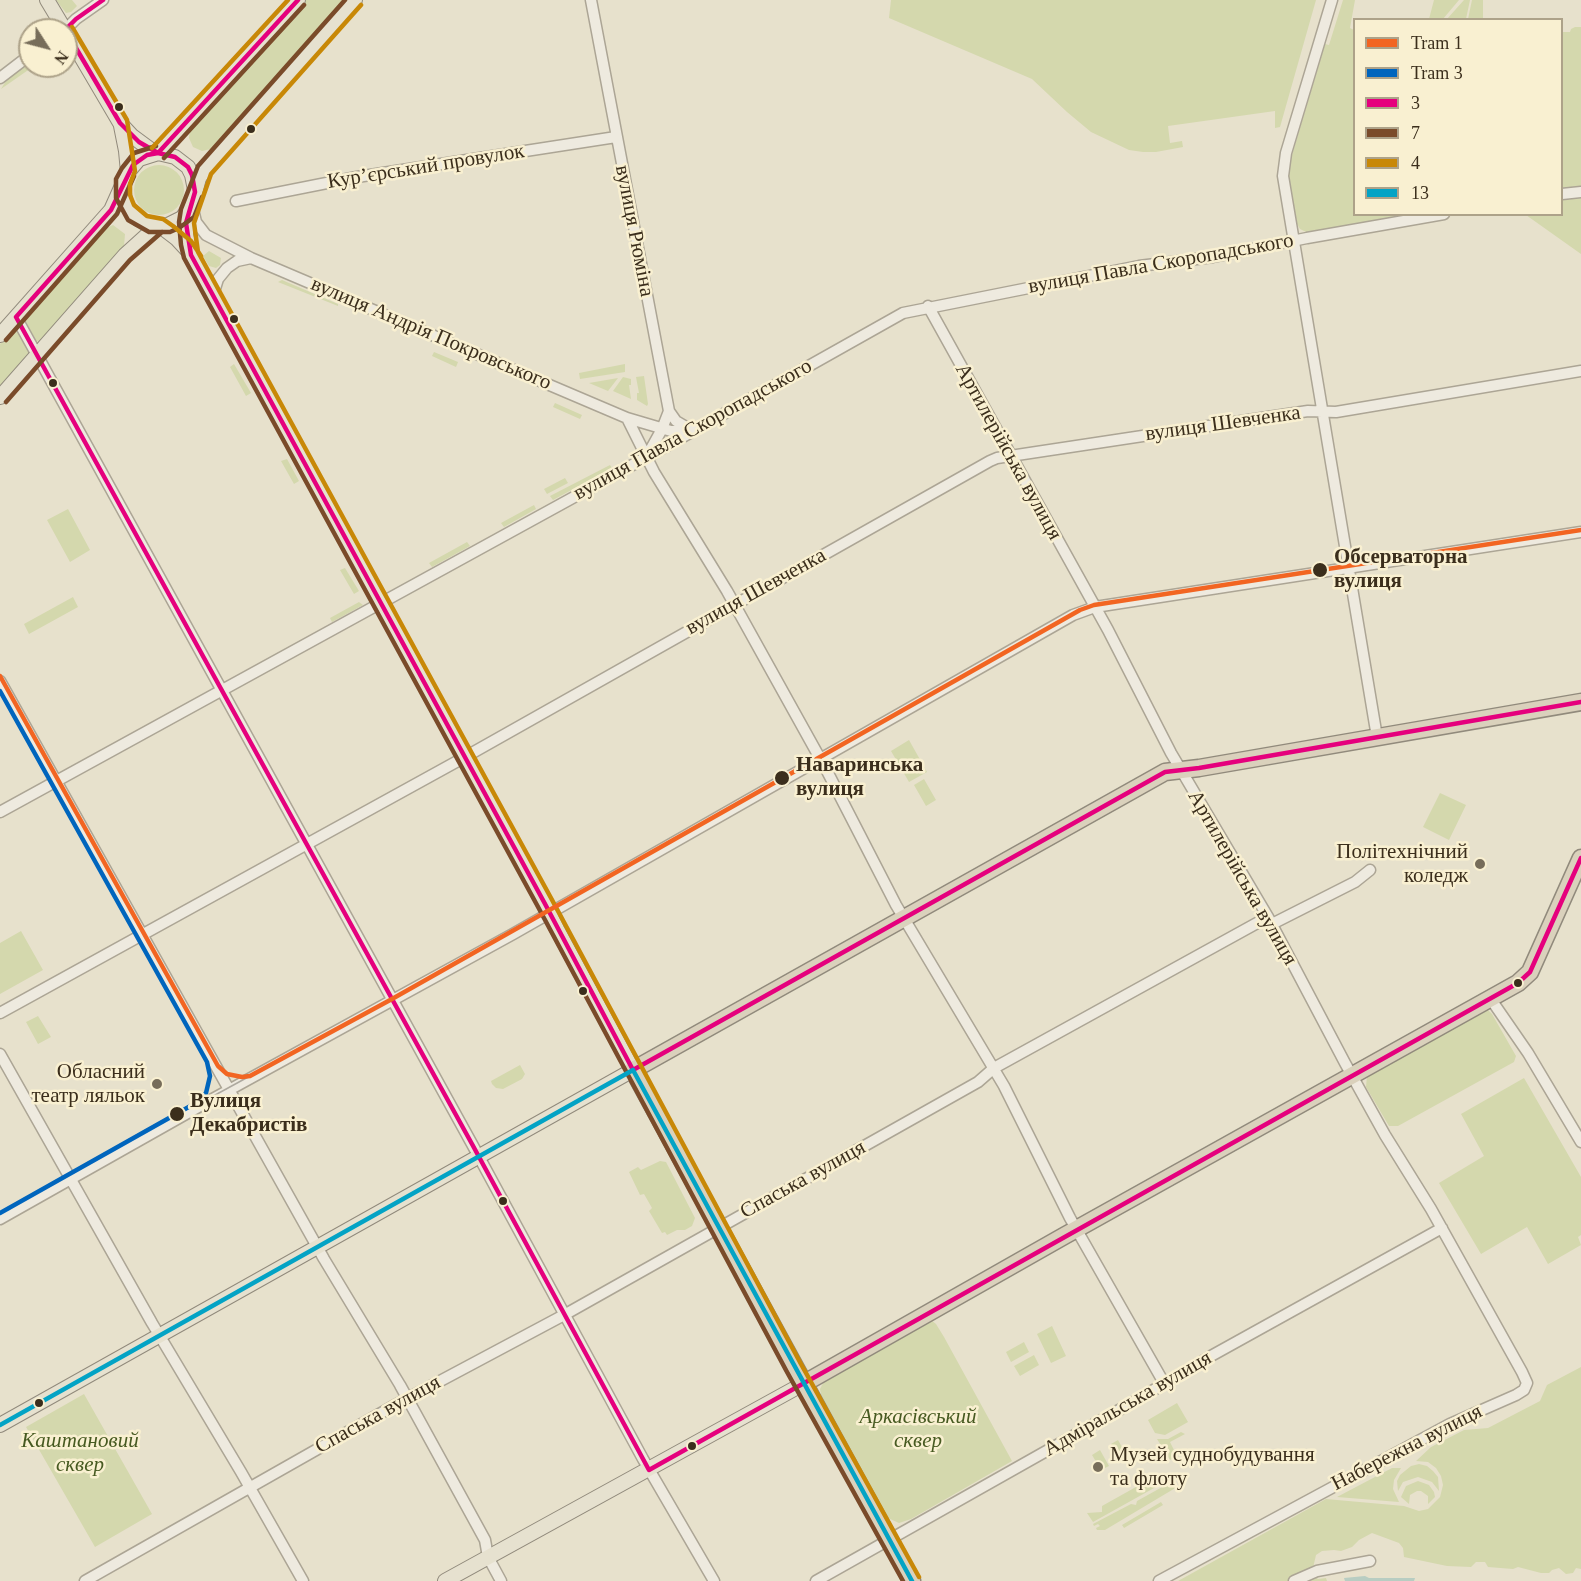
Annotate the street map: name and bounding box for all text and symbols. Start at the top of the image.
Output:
north arrow [18,18,78,78]
legend [1353,18,1563,216]
text: Tram 1 [1411,33,1463,53]
text: N [51,48,72,67]
text: Tram 3 [1411,63,1463,83]
text: 3 [1411,93,1420,113]
unlabelled marker [113,101,125,113]
unlabelled marker [245,123,257,135]
text: 7 [1411,123,1420,143]
street label: Курʼєрський провулок [326,139,526,195]
text: 4 [1411,153,1420,173]
street label: вулиця Рюміна [609,163,659,299]
text: 13 [1411,183,1429,203]
street label: вулиця Павла Скоропадського [1026,228,1296,300]
street label: вулиця Андрія Покровського [307,272,555,396]
unlabelled marker [228,313,240,325]
street label: вулиця Павла Скоропадського [569,354,817,506]
street label: Артилерійська вулиця [949,359,1067,545]
unlabelled marker [47,377,59,389]
street label: вулиця Шевченка [1144,401,1302,447]
street label: вулиця Шевченка [681,543,831,641]
place label: Обсерваторна вулиця [1334,545,1468,595]
marker: Обсерваторна вулиця [1311,561,1329,579]
place label: Наваринська вулиця [796,753,923,803]
marker: Наваринська вулиця [773,769,791,787]
street label: Артилерійська вулиця [1182,786,1302,970]
place label: Політехнічний коледж [1336,839,1468,889]
marker: Політехнічний коледж [1473,857,1487,871]
unlabelled marker [1512,977,1524,989]
unlabelled marker [577,985,589,997]
place label: Обласний театр ляльок [31,1059,145,1109]
marker: Обласний театр ляльок [150,1077,164,1091]
place label: Вулиця Декабристів [190,1089,307,1139]
marker: Вулиця Декабристів [168,1105,186,1123]
street label: Спаська вулиця [736,1135,870,1225]
unlabelled marker [497,1195,509,1207]
street label: Адміральська вулиця [1040,1346,1216,1462]
street label: Спаська вулиця [311,1370,445,1460]
unlabelled marker [33,1397,45,1409]
street label: Набережна вулиця [1327,1399,1487,1497]
park label: Аркасівський сквер [860,1404,976,1454]
park label: Каштановий сквер [21,1428,139,1478]
unlabelled marker [686,1440,698,1452]
place label: Музей суднобудування та флоту [1110,1442,1315,1492]
marker: Музей суднобудування та флоту [1091,1460,1105,1474]

